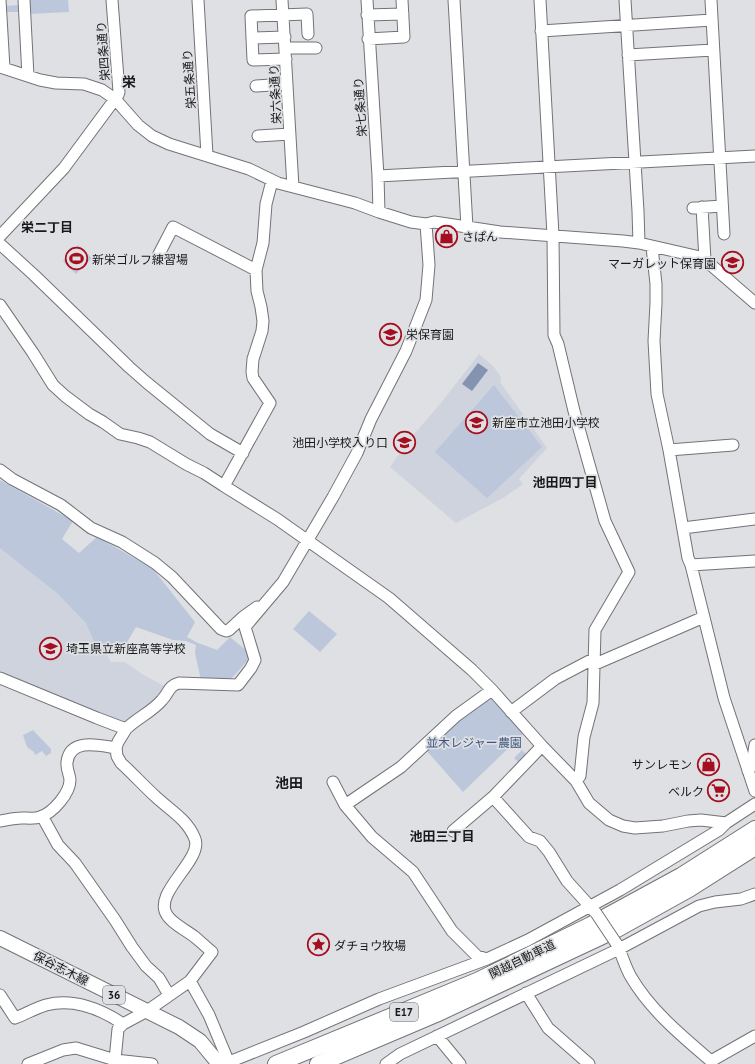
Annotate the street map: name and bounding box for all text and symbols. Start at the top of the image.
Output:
street label: 栄四条通り [93,21,113,81]
street label: 栄五条通り [179,49,199,109]
street label: 栄六条通り [266,64,284,124]
district label: 栄 [122,73,136,91]
street label: 栄七条通り [350,77,370,137]
district label: 栄二丁目 [21,219,73,236]
shop icon: さぱん [434,223,460,249]
place label: さぱん [462,229,498,244]
sports icon: 新栄ゴルフ練習場 [64,246,90,272]
school or university icon: マーガレット保育園 [719,250,745,276]
place label: 新栄ゴルフ練習場 [92,252,188,267]
place label: マーガレット保育園 [608,256,716,271]
school or university icon: 栄保育園 [377,321,403,347]
place label: 栄保育園 [406,327,454,342]
school or university icon: 新座市立池田小学校 [464,409,490,435]
place label: 新座市立池田小学校 [492,415,600,430]
school or university icon: 池田小学校入り口 [391,429,417,455]
place label: 池田小学校入り口 [292,435,388,450]
district label: 池田四丁目 [532,474,598,491]
school or university icon: 埼玉県立新座高等学校 [38,635,64,661]
place label: 埼玉県立新座高等学校 [66,641,186,656]
park label: 並木レジャー農園 [426,735,522,750]
shop icon: サンレモン [695,751,721,777]
place label: サンレモン [632,757,692,772]
district label: 池田 [275,774,303,792]
supermarket icon: ベルク [706,778,732,804]
place label: ベルク [668,784,704,799]
district label: 池田三丁目 [409,828,475,845]
place icon: ダチョウ牧場 [306,932,332,958]
street label: 関越自動車道 [486,936,558,982]
place label: ダチョウ牧場 [334,938,406,953]
street label: 保谷志木線 [31,948,91,988]
road number: 36 [103,986,125,1004]
road number: E17 [390,1003,418,1021]

